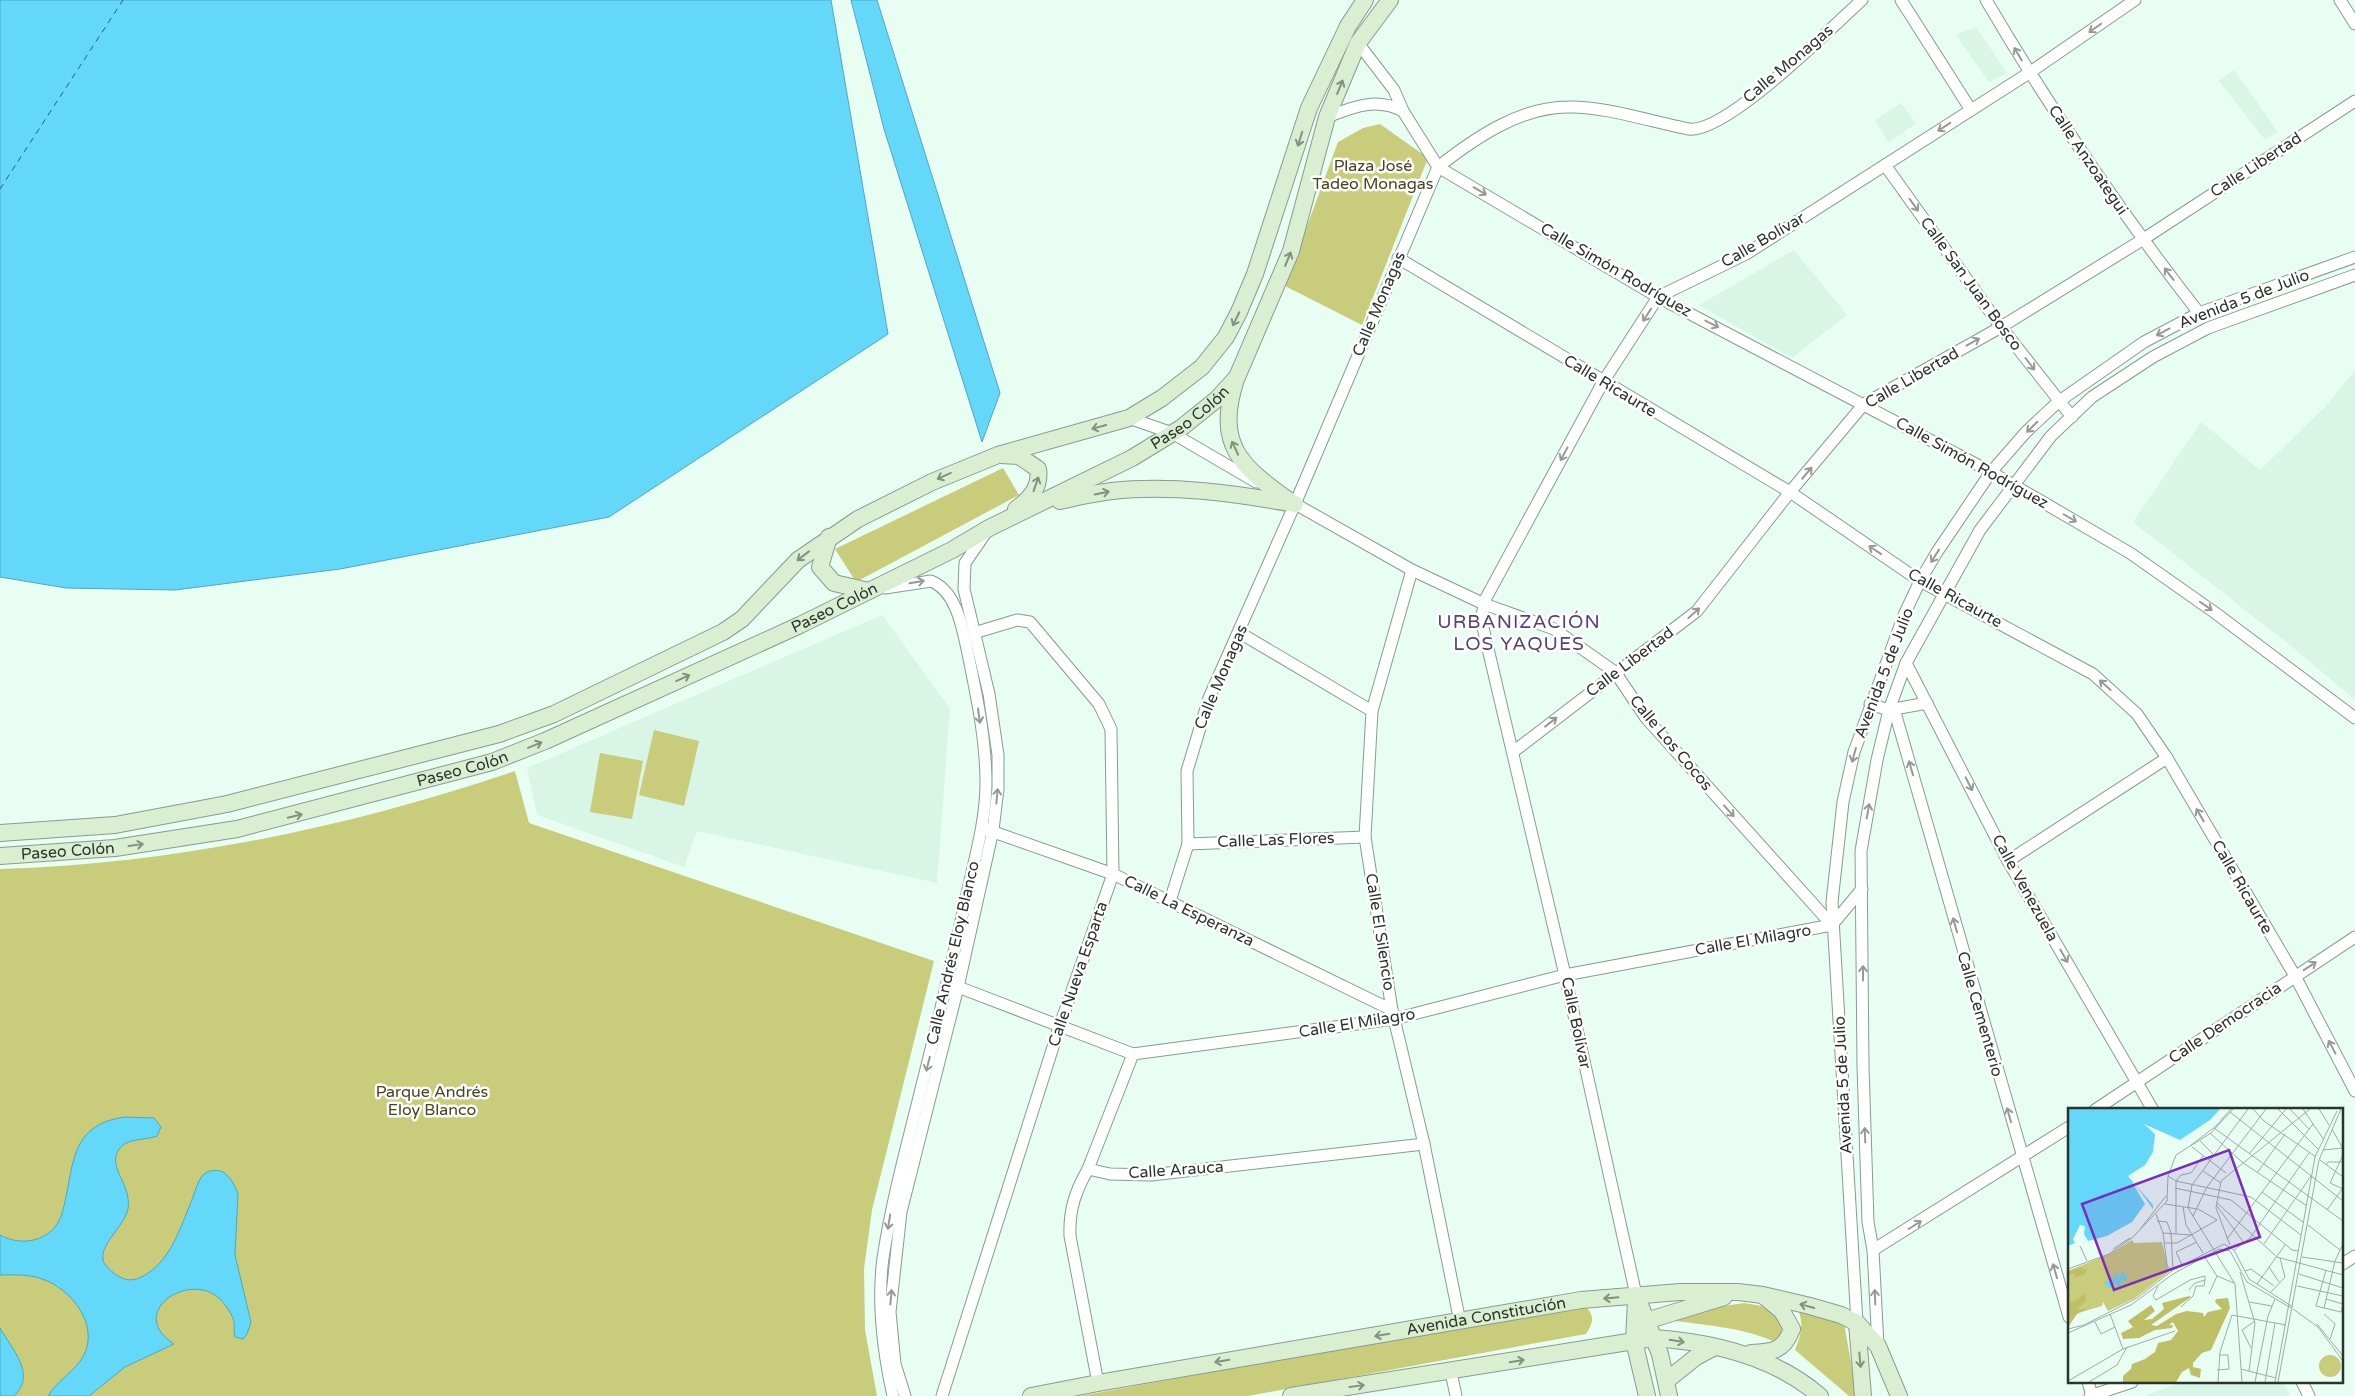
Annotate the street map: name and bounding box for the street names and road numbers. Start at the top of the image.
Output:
street label: Calle Monagas [1739,20,1837,108]
street label: Calle Anzoategui [2044,101,2132,219]
street label: Calle Libertad [2207,128,2305,202]
street label: Calle Bolívar [1718,208,1809,272]
street label: Calle San Juan Bosco [1916,213,2026,355]
street label: Calle Simón Rodríguez [1537,218,1695,322]
street label: Calle Monagas [1348,249,1410,359]
street label: Avenida 5 de Julio [2176,265,2312,333]
street label: Calle Libertad [1862,343,1962,413]
street label: Calle Ricaurte [1560,350,1660,422]
street label: Paseo Colón [1147,382,1234,454]
street label: Calle Simón Rodríguez [1892,413,2052,513]
street label: Calle Ricaurte [1904,564,2006,632]
street label: Paseo Colón [788,578,881,638]
street label: Avenida 5 de Julio [1850,605,1918,741]
street label: Calle Monagas [1190,622,1252,732]
street label: Calle Libertad [1582,622,1678,702]
street label: Calle Los Cocos [1625,691,1717,795]
street label: Paseo Colón [415,747,511,791]
street label: Calle Las Flores [1217,828,1335,852]
street label: Calle Venezuela [1987,831,2063,945]
street label: Calle Ricaurte [2207,837,2277,937]
street label: Paseo Colón [20,838,115,865]
street label: Calle Andrés Eloy Blanco [922,859,984,1047]
street label: Calle La Esperanza [1121,871,1257,951]
street label: Calle El Silencio [1361,872,1399,992]
street label: Calle Nueva Esparta [1044,899,1112,1049]
street label: Calle El Milagro [1693,920,1813,960]
street label: Calle Cementerio [1953,949,2007,1079]
street label: Calle Bolívar [1556,975,1596,1072]
street label: Calle Democracia [2165,978,2285,1068]
street label: Calle El Milagro [1297,1004,1417,1042]
street label: Avenida 5 de Julio [1829,1015,1857,1155]
street label: Calle Arauca [1128,1157,1224,1183]
street label: Avenida Constitución [1405,1293,1567,1340]

